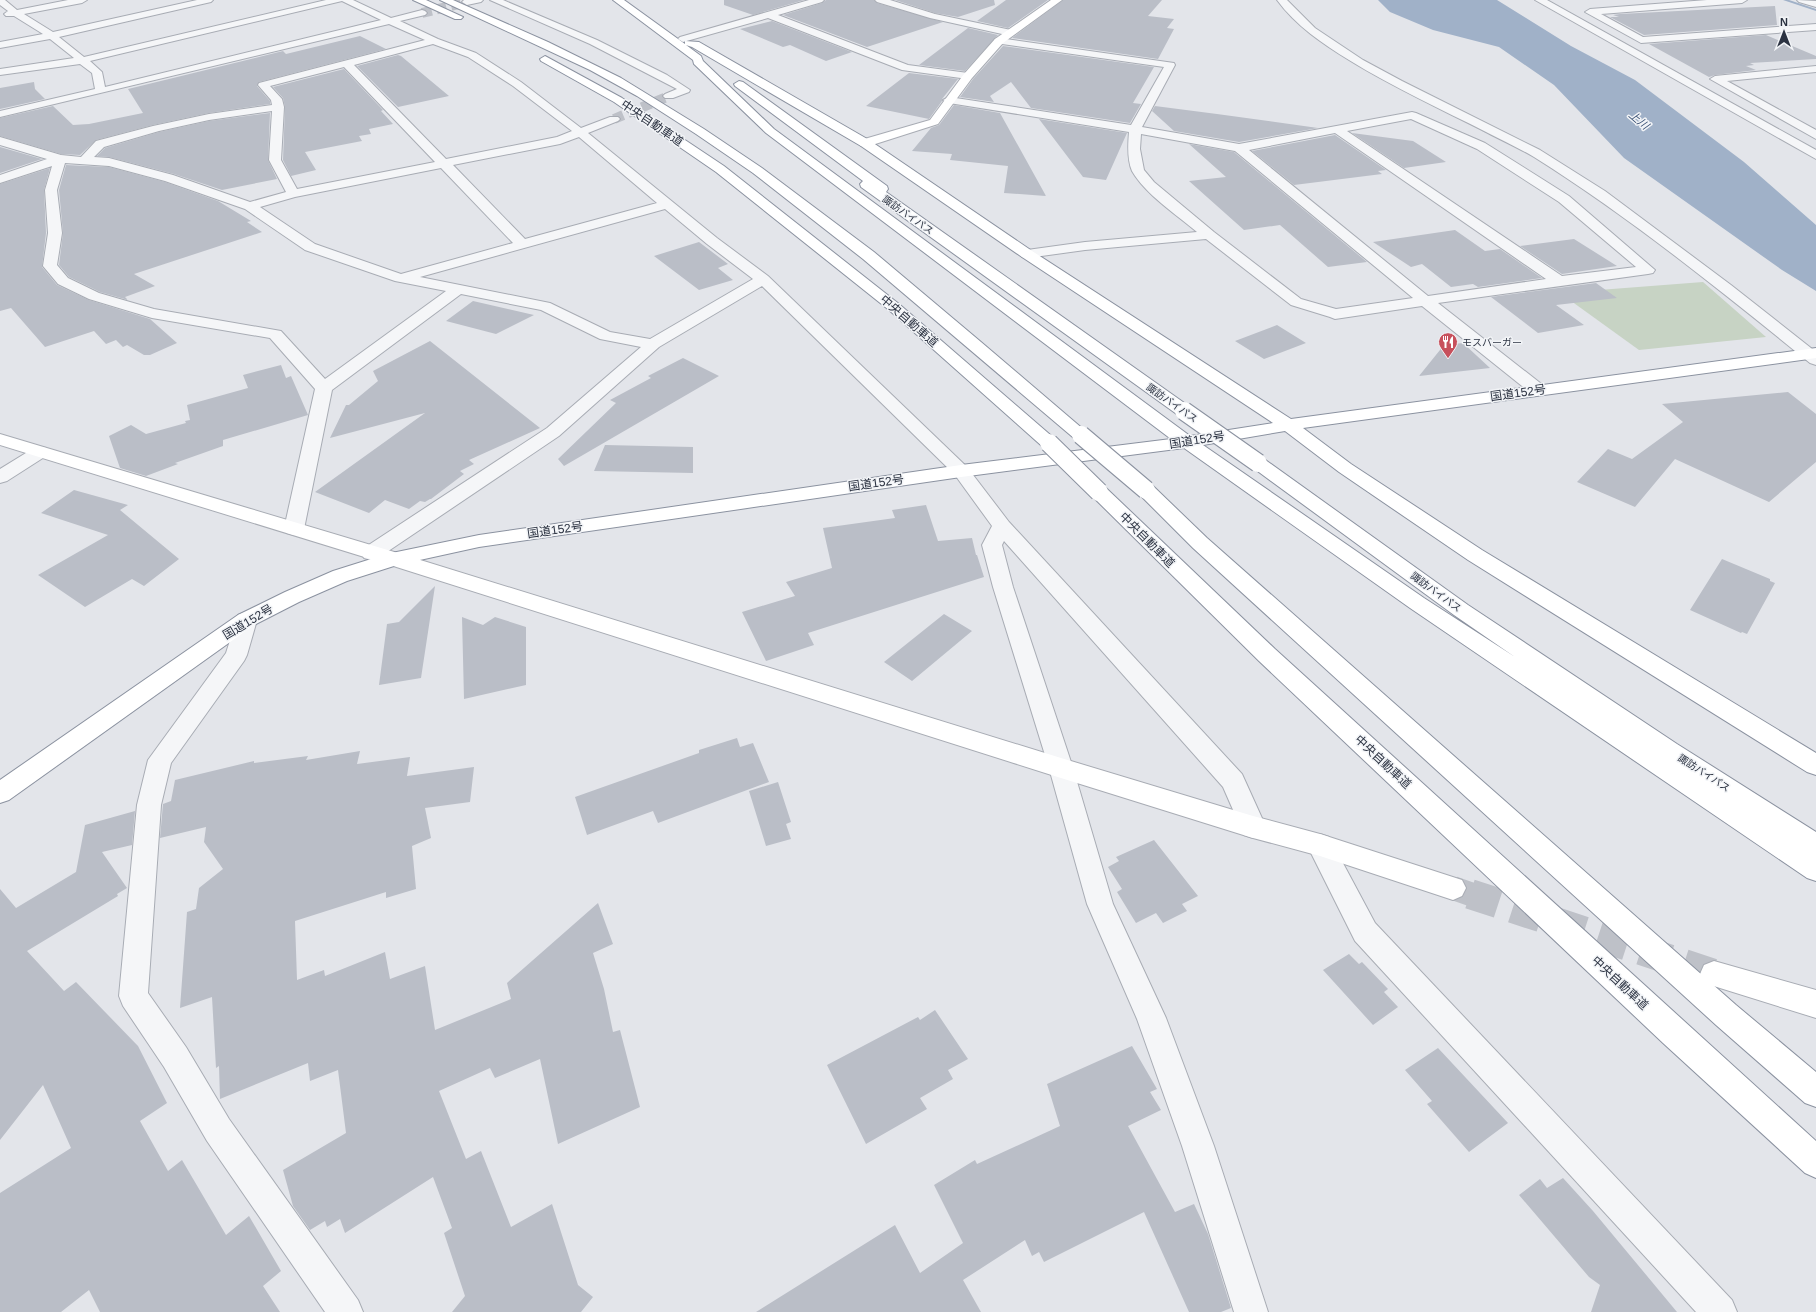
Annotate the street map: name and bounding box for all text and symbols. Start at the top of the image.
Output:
north arrow [1764,12,1804,52]
text: N [1780,16,1788,28]
street label: 中央自動車道 [618,97,686,149]
water label: 上川 [1627,108,1652,132]
street label: 諏訪バイパス [880,193,936,237]
street label: 中央自動車道 [877,292,941,350]
restaurant icon: モスバーガー [1437,331,1459,359]
place label: モスバーガー [1462,337,1522,348]
street label: 諏訪バイパス [1144,381,1200,425]
street label: 国道152号 [1489,382,1547,404]
street label: 国道152号 [1168,429,1226,451]
street label: 国道152号 [847,472,905,494]
street label: 中央自動車道 [1117,510,1177,570]
street label: 国道152号 [526,519,584,541]
street label: 諏訪バイパス [1409,570,1463,614]
street label: 国道152号 [220,602,276,642]
street label: 中央自動車道 [1352,732,1414,792]
street label: 諏訪バイパス [1676,752,1732,794]
street label: 中央自動車道 [1589,953,1651,1013]

